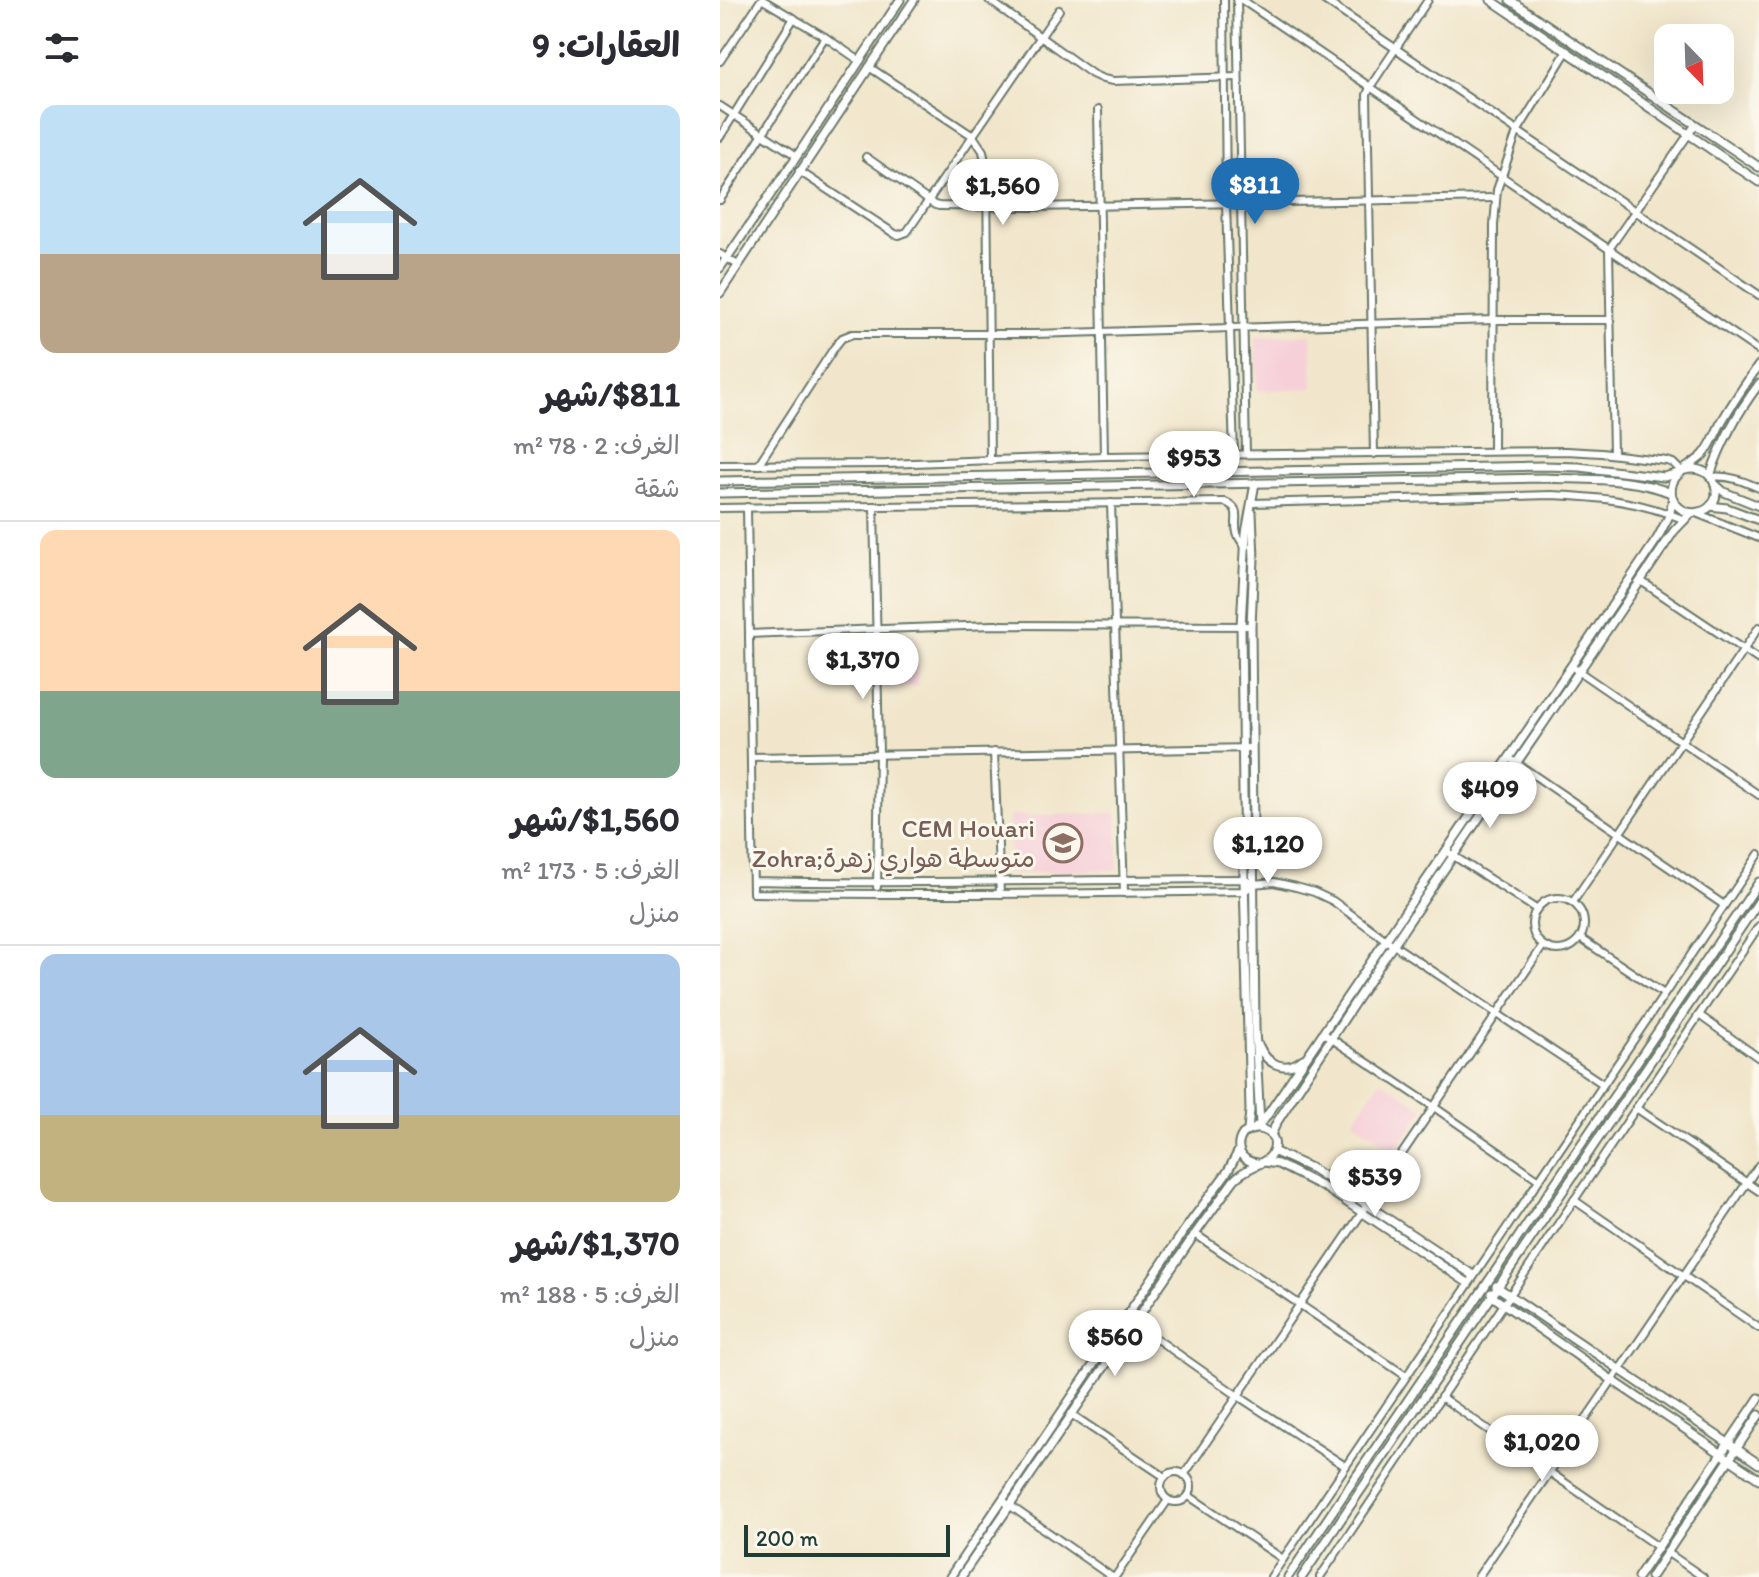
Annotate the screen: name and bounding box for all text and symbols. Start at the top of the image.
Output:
north arrow [1654,24,1734,104]
map controls [1654,24,1734,104]
text: العقارات: 9 [532,25,680,66]
icon: filters [40,26,84,70]
icon: home [288,157,432,301]
pin: $811 [1208,158,1302,226]
pin: $1,560 [938,159,1068,227]
text: $811 [1229,168,1281,200]
text: $1,560 [966,169,1040,201]
text: $811/شهر [542,374,680,415]
text: الغرف: 2 · 78 m² [513,429,680,461]
pin: $953 [1147,431,1241,499]
text: $953 [1167,441,1221,473]
text: شقة [635,472,680,504]
icon: home [288,582,432,726]
pin: $1,370 [798,633,928,701]
text: $1,370 [826,643,900,675]
pin: $409 [1443,762,1537,830]
text: $409 [1461,772,1519,804]
text: $1,560/شهر [511,799,680,840]
place label: CEM Houari Zohra;متوسطة هواري زهرة [752,812,1035,877]
pin: $1,120 [1203,817,1333,885]
school or university icon: CEM Houari Zohra;متوسطة هواري زهرة [1042,822,1084,864]
text: $1,120 [1231,827,1305,859]
text: الغرف: 5 · 173 m² [501,854,680,886]
text: منزل [629,897,680,929]
icon: home [288,1006,432,1150]
pin: $539 [1328,1150,1422,1218]
text: $539 [1348,1160,1402,1192]
text: $1,370/شهر [512,1223,680,1264]
text: الغرف: 5 · 188 m² [500,1278,680,1310]
pin: $560 [1068,1310,1162,1378]
text: $560 [1087,1320,1143,1352]
text: منزل [629,1321,680,1353]
pin: $1,020 [1477,1415,1607,1483]
text: $1,020 [1503,1425,1581,1457]
scale bar [744,1521,950,1557]
text: 200 m [756,1525,818,1552]

